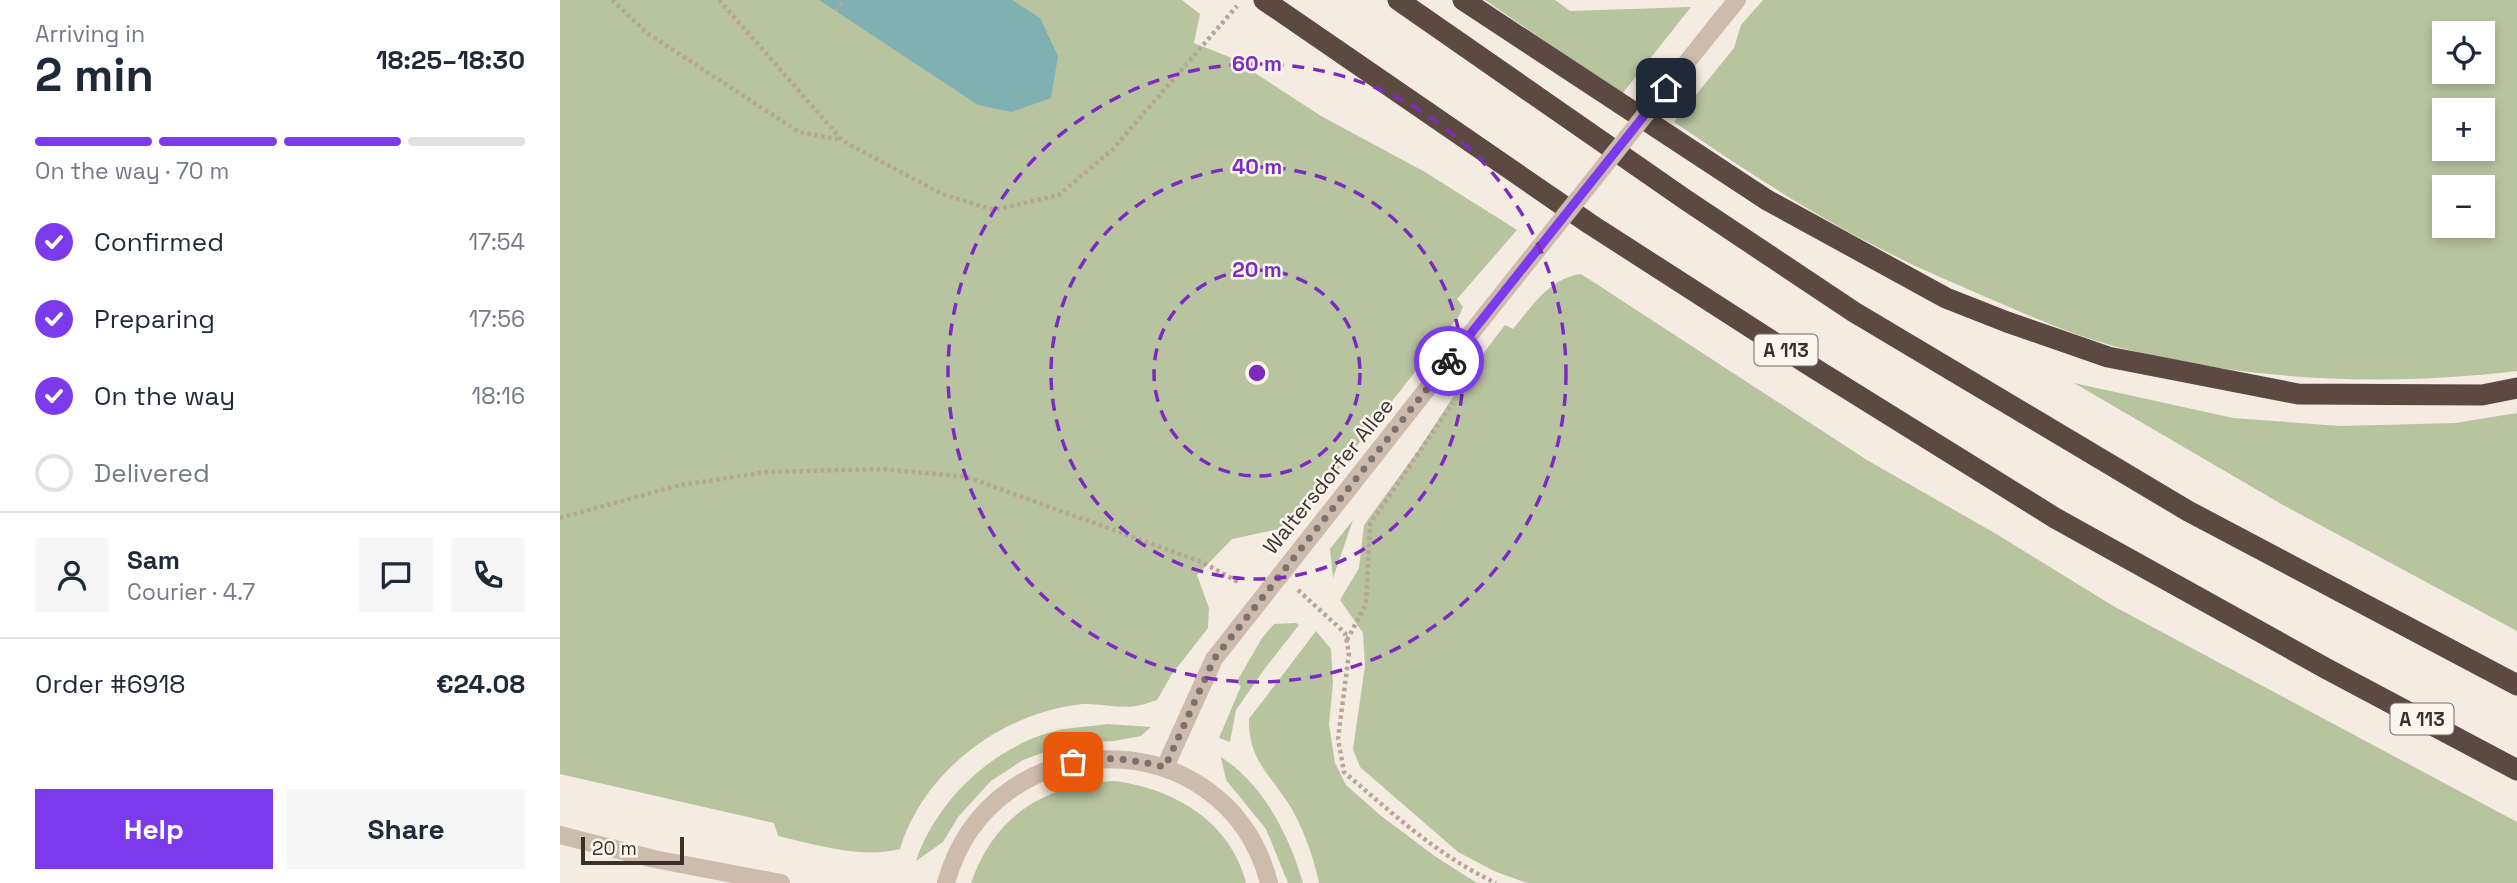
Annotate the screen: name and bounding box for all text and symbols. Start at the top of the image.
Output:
text: Arriving in [35,19,145,49]
map controls [2432,21,2495,238]
button: locate [2432,21,2495,84]
text: 18:25–18:30 [376,43,525,77]
text: 2 min [35,46,154,104]
text: 60 m [1232,50,1282,77]
pin [1636,58,1696,118]
icon: home [1647,69,1685,107]
button: + [2432,98,2495,161]
text: 40 m [1232,153,1282,180]
text: On the way · 70 m [35,156,229,186]
button: − [2432,175,2495,238]
icon: check [35,223,73,261]
text: Confirmed [94,225,224,259]
text: 17:54 [468,227,525,257]
text: 20 m [1232,256,1282,283]
icon: check [35,300,73,338]
text: Preparing [94,302,215,336]
text: 17:56 [469,304,525,334]
courier [1414,326,1484,396]
road number: A 113 [1754,334,1818,366]
icon: bike [1430,342,1468,380]
centre of rings [1245,361,1269,385]
icon: check [35,377,73,415]
text: On the way [94,379,235,413]
text: 18:16 [472,381,525,411]
street label: Waltersdorfer Allee [1257,393,1399,559]
text: Delivered [94,456,210,490]
button: person [35,538,109,612]
button: chat [359,538,433,612]
button: phone [451,538,525,612]
text: Sam [127,543,180,577]
text: Courier · 4.7 [127,577,255,607]
text: Order #6918 [35,667,186,701]
text: €24.08 [436,667,525,701]
road number: A 113 [2390,704,2454,734]
pin [1043,732,1103,792]
icon: bag [1054,743,1092,781]
button: Help [35,789,273,869]
button: Share [287,789,525,869]
scale bar [581,834,684,866]
text: 20 m [592,836,637,861]

